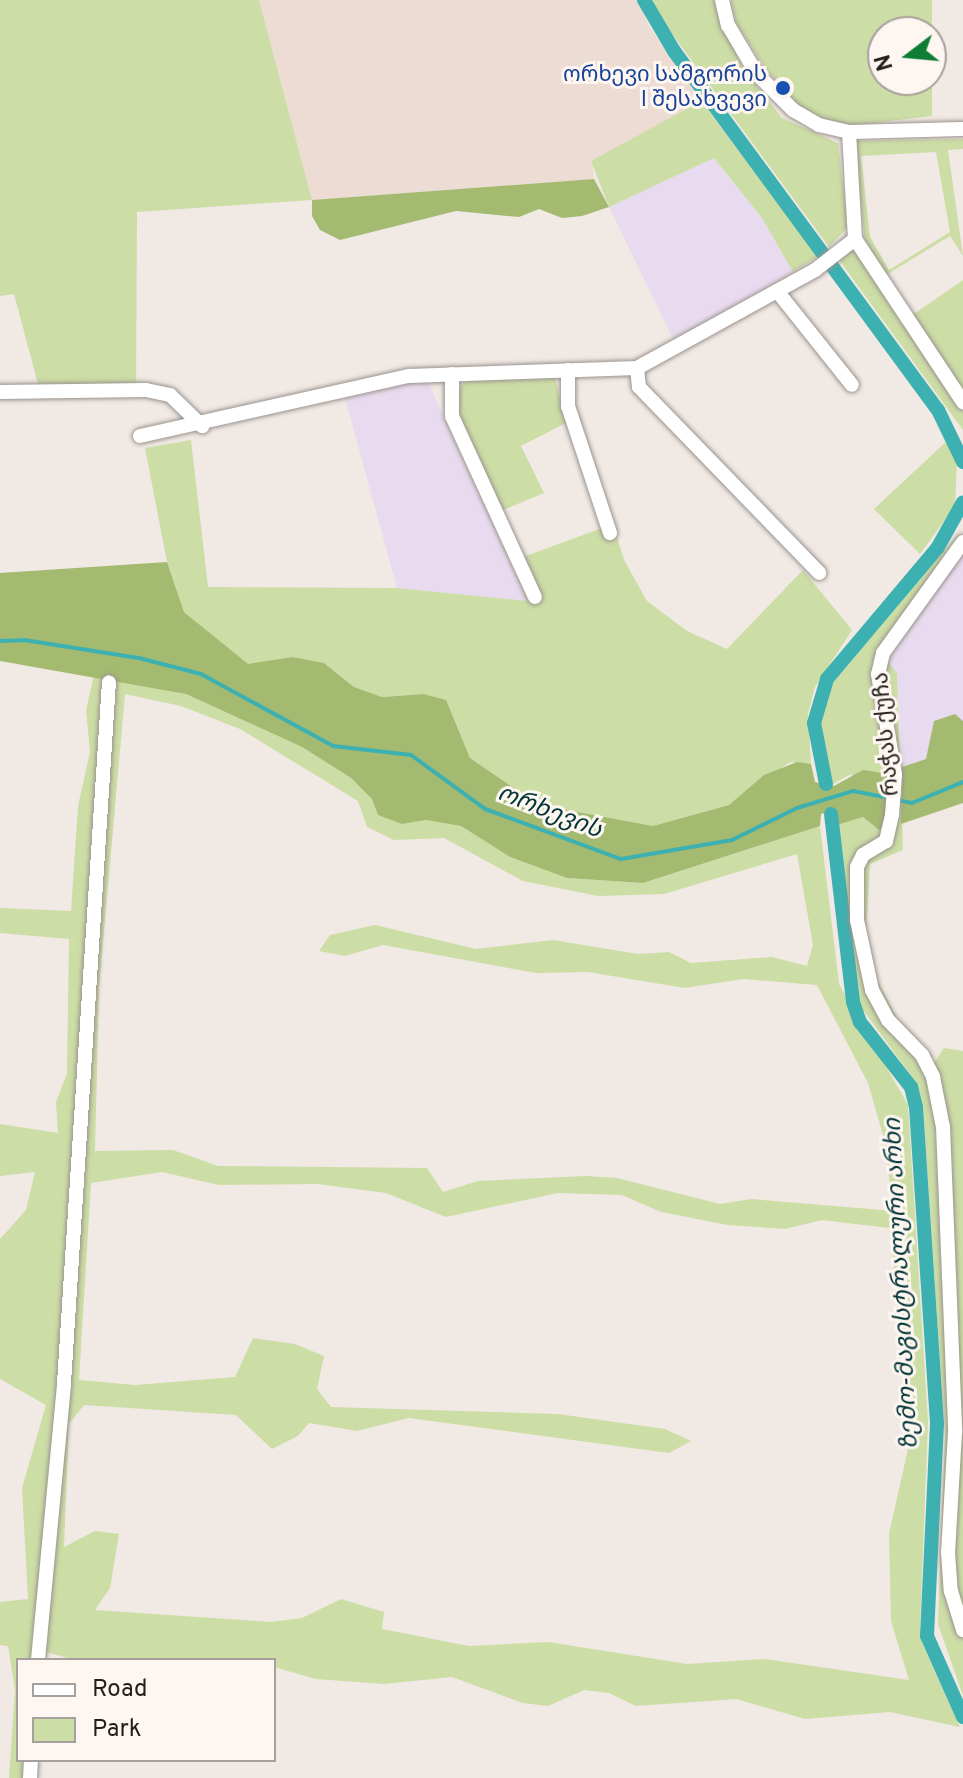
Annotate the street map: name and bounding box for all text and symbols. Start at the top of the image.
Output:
north arrow [867,16,947,96]
text: N [870,51,901,74]
place label: ორხევი სამგორის I შესახვევი [563,62,767,114]
marker: ორხევი სამგორის I შესახვევი [774,79,792,97]
street label: რაჭას ქუჩა [868,671,906,797]
water label: ორხევის [493,780,605,846]
water label: ზემო-მაგისტრალური არხი [880,1118,926,1450]
legend [16,1658,276,1762]
text: Road [92,1675,148,1705]
text: Park [92,1715,142,1745]

